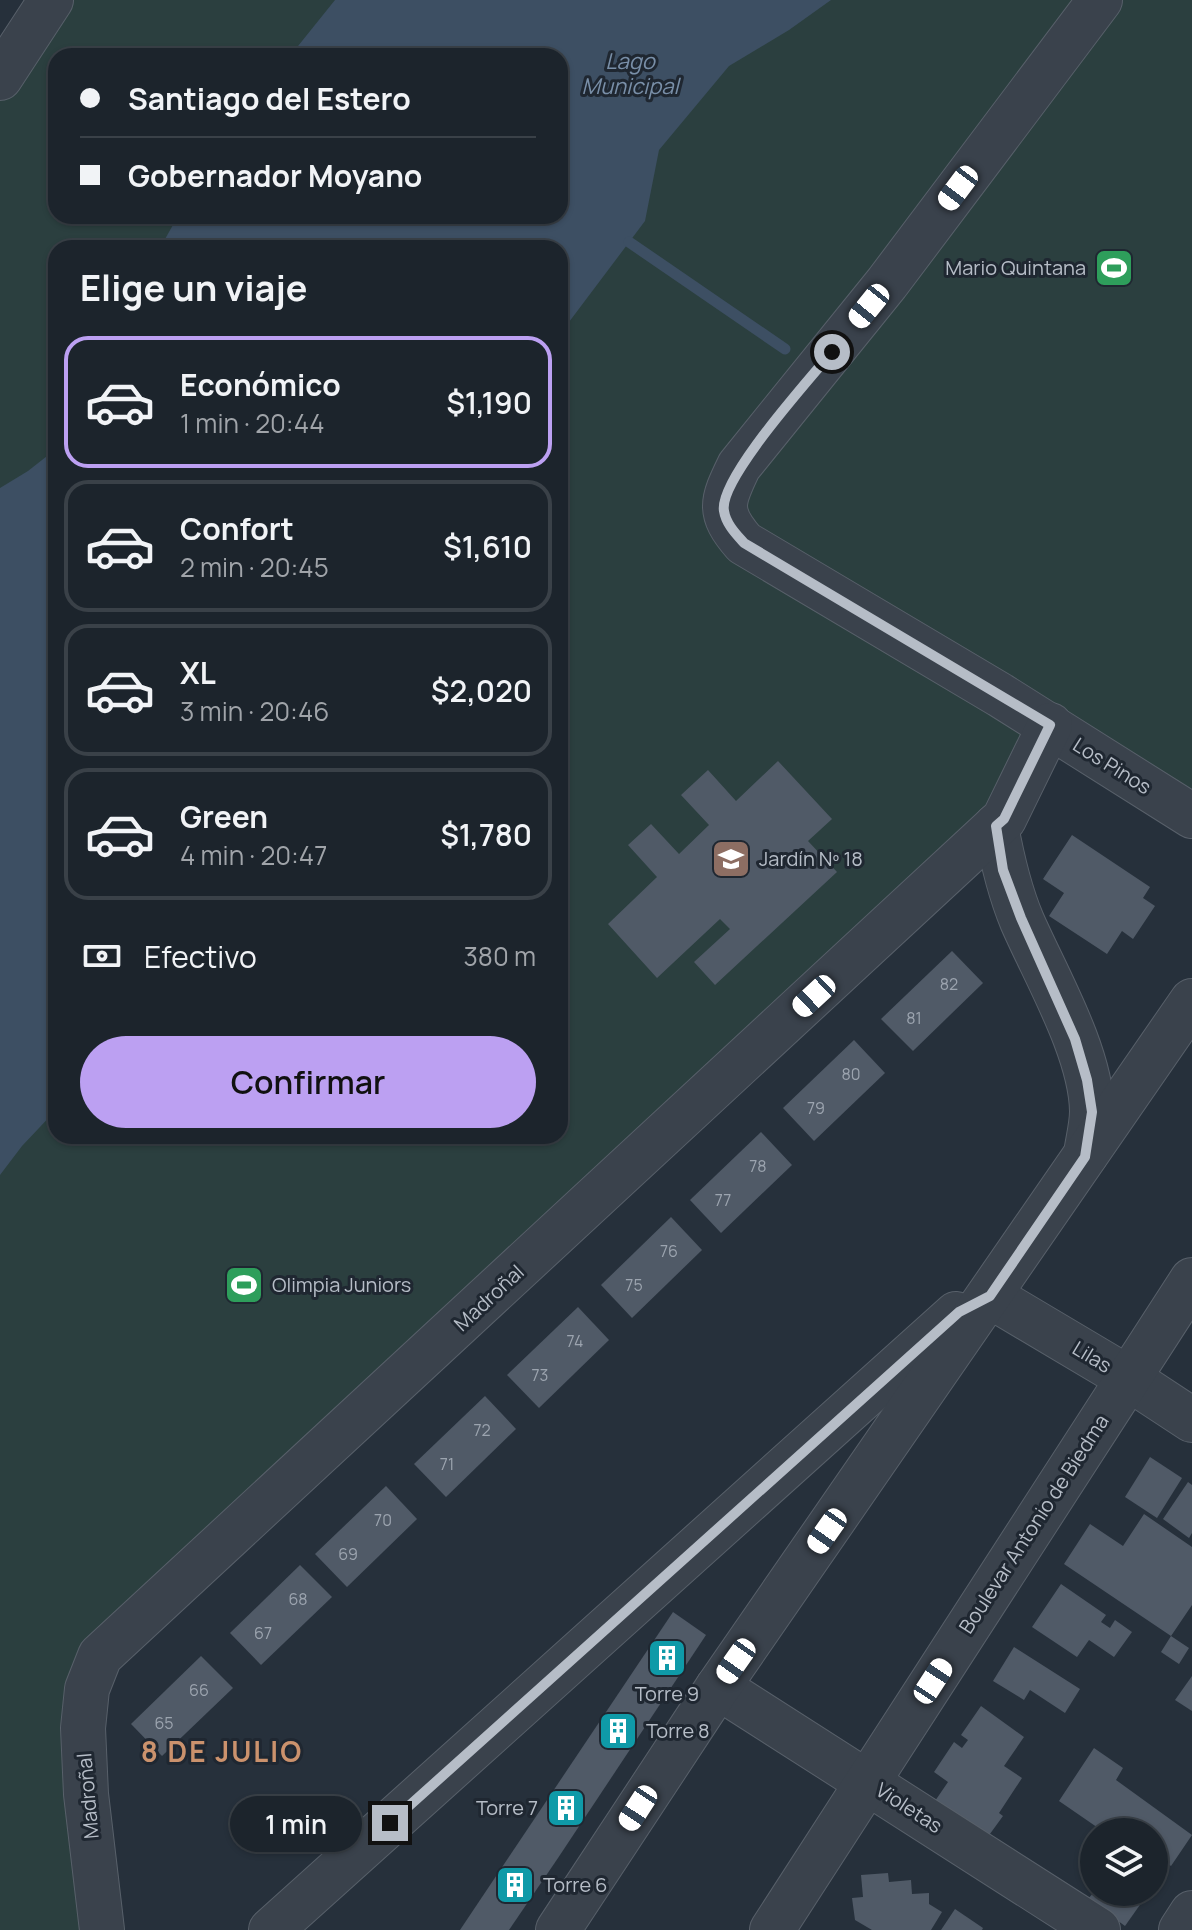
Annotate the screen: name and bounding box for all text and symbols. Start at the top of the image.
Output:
water label: Lago Municipal [581,46,681,101]
text: Santiago del Estero [128,78,411,119]
text: Gobernador Moyano [128,155,422,196]
car [934,162,982,214]
sports icon: Mario Quintana [1093,247,1135,289]
place label: Mario Quintana [945,254,1086,281]
text: Elige un viaje [80,263,307,312]
car [845,280,893,332]
route start [814,334,850,370]
text: Económico [180,364,341,405]
icon: car [84,366,156,438]
text: $1,190 [446,382,532,423]
text: 1 min · 20:44 [180,405,325,441]
text: Confort [180,508,294,549]
icon: car [84,510,156,582]
text: $1,610 [443,526,532,567]
text: 2 min · 20:45 [180,549,329,585]
text: XL [180,652,216,693]
icon: car [84,654,156,726]
text: $2,020 [431,670,532,711]
text: 3 min · 20:46 [180,693,329,729]
street label: Los Pinos [1068,731,1156,800]
text: Green [180,796,268,837]
icon: car [84,798,156,870]
text: $1,780 [440,814,532,855]
text: 4 min · 20:47 [180,837,327,873]
school or university icon: Jardín Nº 18 [710,838,752,880]
place label: Jardín Nº 18 [759,845,863,872]
icon: cash [80,934,124,978]
text: Efectivo [144,936,257,977]
text: 380 m [463,938,536,974]
car [788,971,840,1021]
house number: 82 [940,973,958,995]
house number: 81 [906,1007,922,1029]
button: Confirmar [80,1036,536,1128]
house number: 80 [841,1063,861,1085]
house number: 79 [807,1097,825,1119]
house number: 78 [749,1155,767,1177]
house number: 77 [715,1189,731,1211]
house number: 76 [660,1240,678,1262]
street label: Madroñal [448,1258,529,1337]
sports icon: Olimpia Juniors [223,1264,265,1306]
place label: Olimpia Juniors [272,1271,411,1298]
house number: 75 [625,1274,643,1296]
house number: 74 [567,1330,583,1352]
street label: Lilas [1068,1334,1117,1379]
house number: 73 [532,1364,548,1386]
street label: Boulevar Antonio de Biedma [952,1409,1115,1639]
house number: 72 [473,1419,491,1441]
house number: 71 [440,1453,454,1475]
car [803,1504,851,1558]
house number: 70 [374,1509,392,1531]
house number: 69 [338,1543,358,1565]
house number: 68 [288,1588,308,1610]
house number: 67 [254,1622,272,1644]
car [712,1634,760,1688]
building icon: Torre 9 [646,1637,688,1679]
car [910,1654,956,1708]
house number: 66 [189,1679,209,1701]
place label: Torre 9 [635,1680,699,1707]
building icon: Torre 8 [597,1710,639,1752]
house number: 65 [154,1712,174,1734]
place label: Torre 8 [646,1717,710,1744]
district label: 8 DE JULIO [141,1732,303,1770]
street label: Madroñal [70,1752,105,1840]
street label: Violetas [871,1776,948,1839]
car [615,1781,661,1835]
building icon: Torre 7 [545,1787,587,1829]
place label: Torre 7 [476,1794,538,1821]
callout: 1 min [230,1795,362,1851]
route end [372,1805,408,1841]
text: 1 min [265,1806,327,1842]
map controls [1080,1818,1168,1906]
button: layers [1080,1818,1168,1906]
building icon: Torre 6 [494,1864,536,1906]
place label: Torre 6 [543,1871,607,1898]

